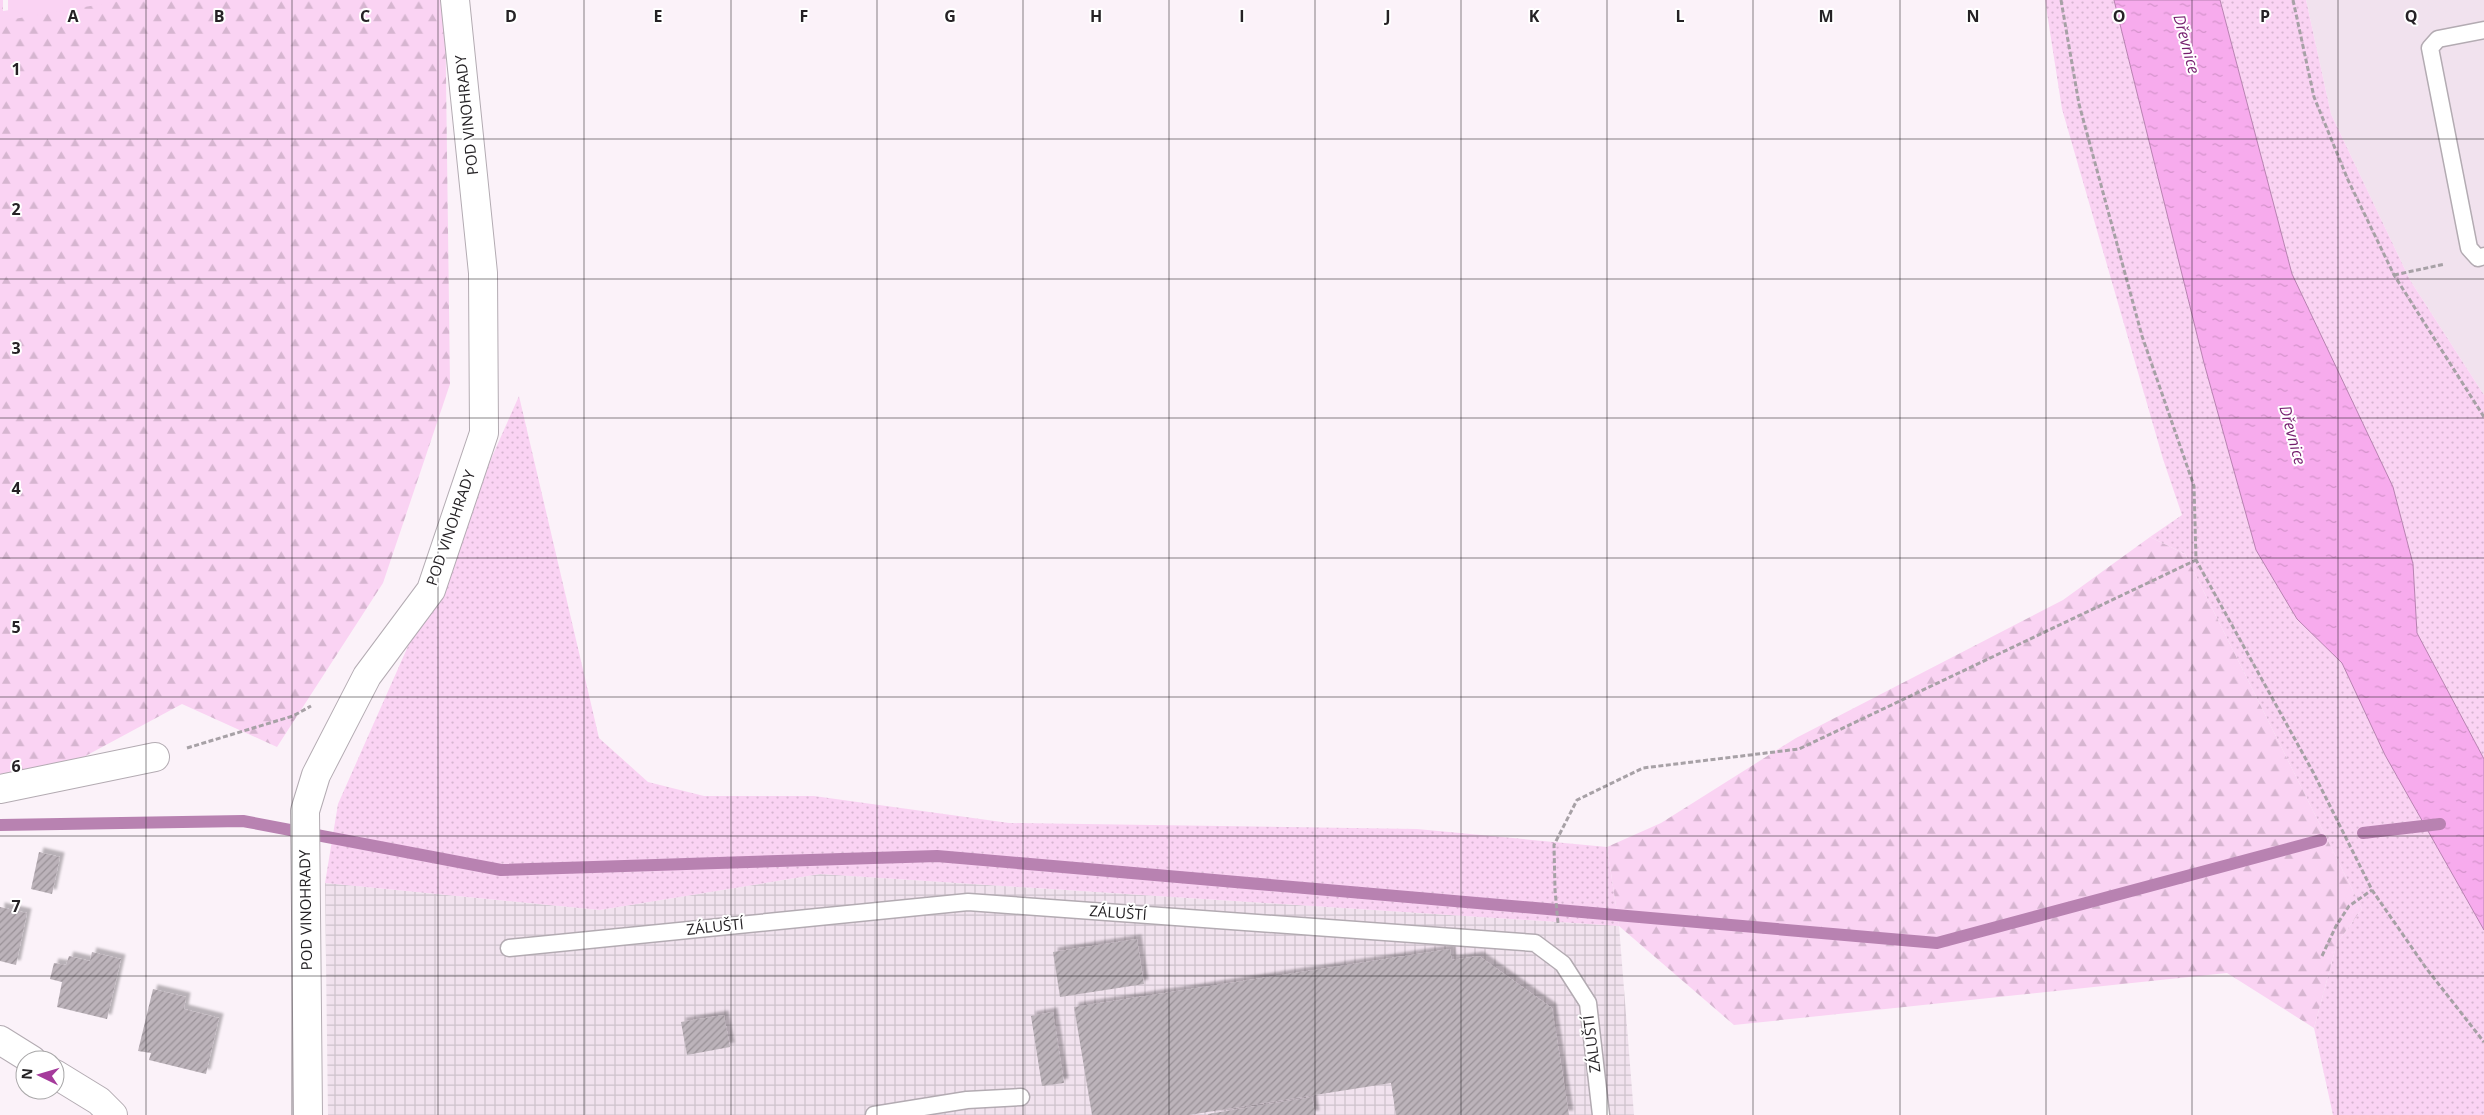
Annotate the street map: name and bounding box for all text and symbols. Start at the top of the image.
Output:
text: A [67,5,79,27]
text: B [214,5,224,27]
text: C [360,5,370,27]
text: D [505,5,517,27]
text: E [654,5,663,27]
text: F [800,5,808,27]
text: G [944,5,956,27]
text: H [1090,5,1102,27]
text: I [1239,5,1245,27]
text: J [1383,5,1391,27]
text: K [1529,5,1540,27]
text: L [1675,5,1685,27]
text: M [1818,5,1834,27]
text: N [1966,5,1980,27]
text: O [2113,5,2125,27]
text: P [2260,5,2270,27]
text: Q [2405,5,2417,27]
water label: Dřevnice [2169,12,2206,76]
street label: POD VINOHRADY [450,53,482,176]
text: 1 [11,58,21,80]
text: 2 [11,198,21,220]
text: 3 [11,337,21,359]
water label: Dřevnice [2275,403,2312,467]
street label: POD VINOHRADY [421,467,479,588]
text: 4 [11,477,21,499]
text: 5 [11,616,21,638]
text: 6 [11,755,21,777]
street label: POD VINOHRADY [294,849,316,971]
text: 7 [11,895,21,917]
street label: ZÁLUŠTÍ [1089,900,1148,924]
street label: ZÁLUŠTÍ [685,913,745,939]
street label: ZÁLUŠTÍ [1577,1014,1604,1074]
north arrow [15,1050,65,1100]
text: N [17,1067,37,1080]

